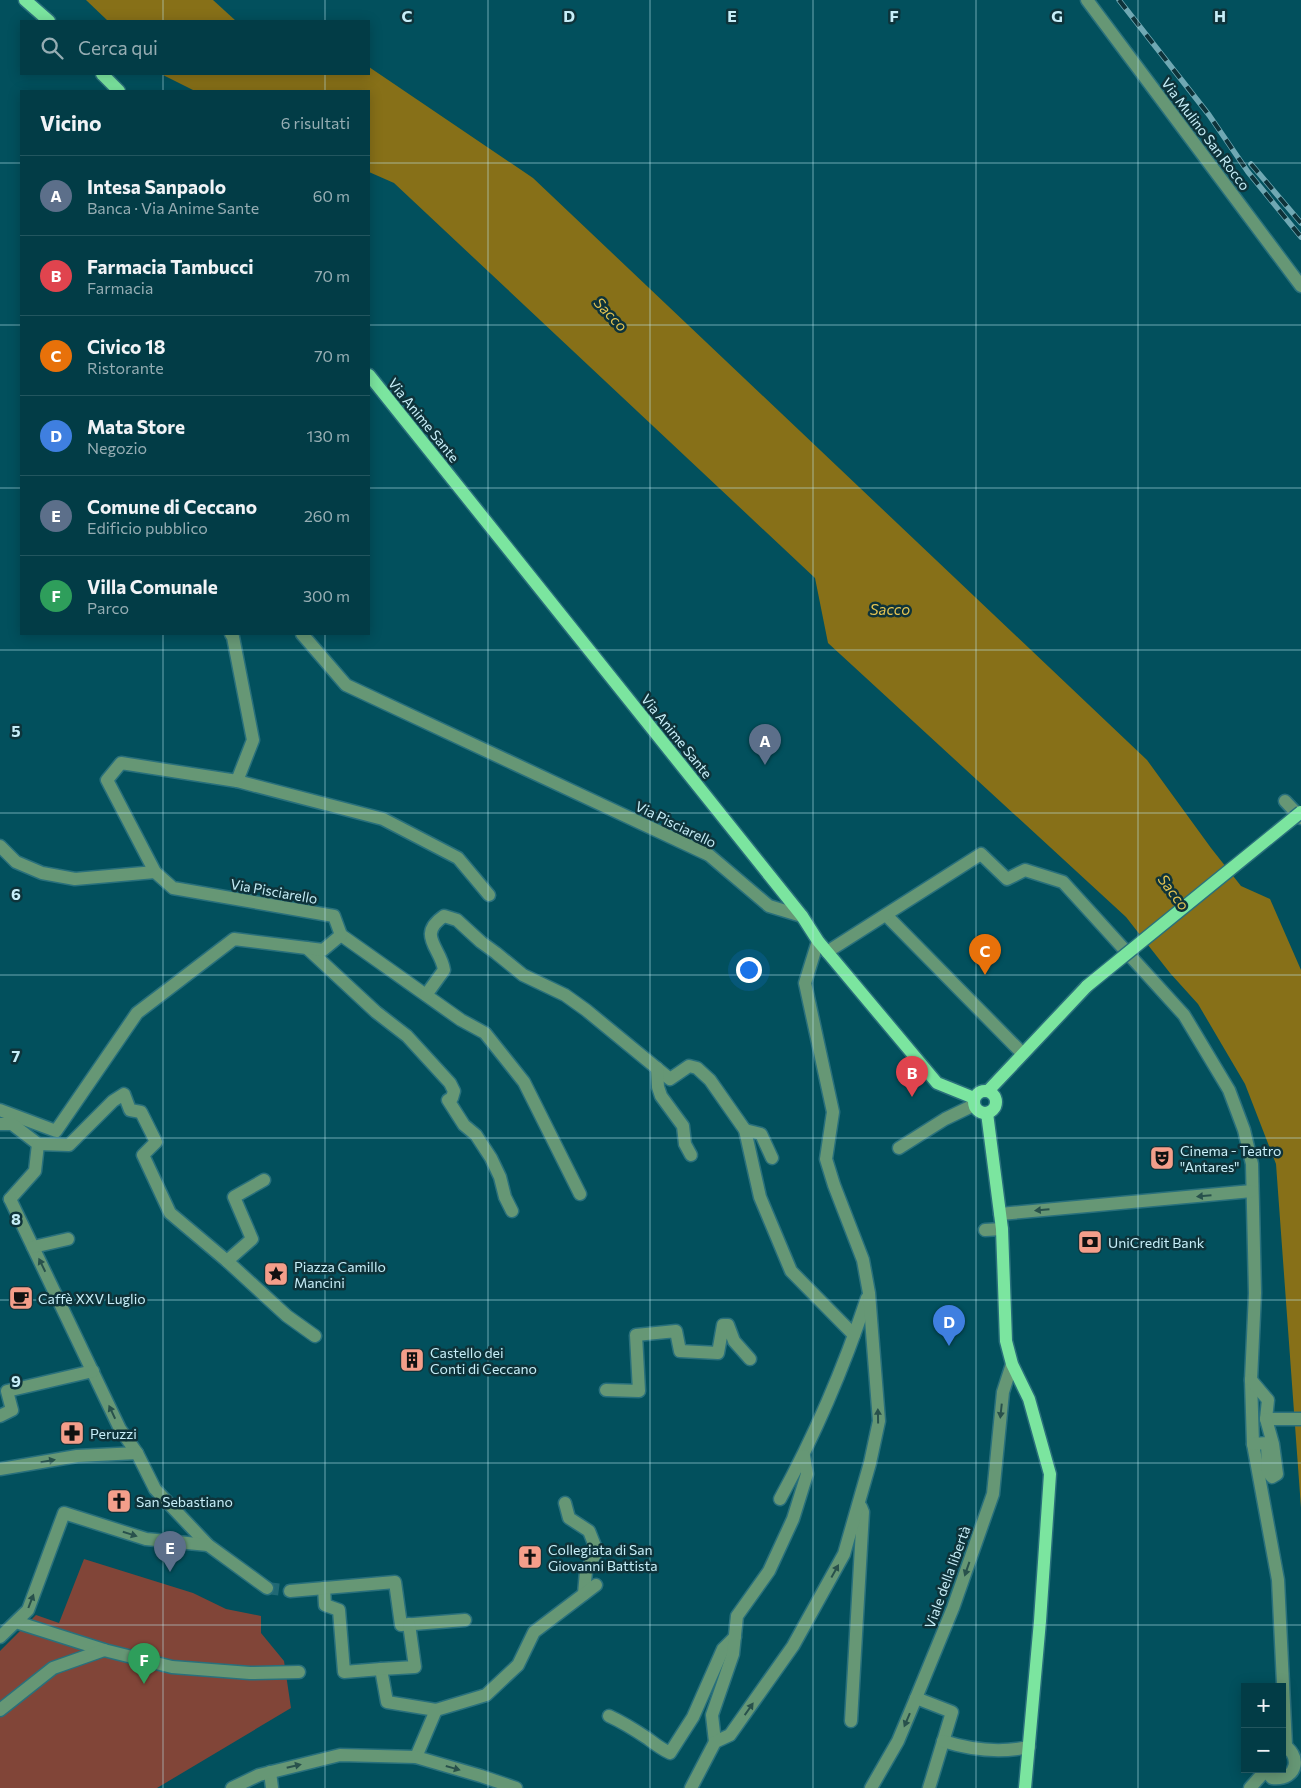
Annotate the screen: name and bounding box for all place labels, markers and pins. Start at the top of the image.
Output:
pin: A [749,724,781,765]
pin: C [969,934,1001,975]
pin: B [896,1056,928,1097]
place label: Cinema - Teatro "Antares" [1180,1142,1281,1175]
theatre icon: Cinema - Teatro "Antares" [1149,1145,1175,1171]
bank icon: UniCredit Bank [1077,1229,1103,1255]
place label: UniCredit Bank [1108,1234,1205,1251]
place label: Piazza Camillo Mancini [294,1258,386,1291]
place icon: Piazza Camillo Mancini [263,1261,289,1287]
cafe icon: Caffè XXV Luglio [8,1285,34,1311]
place label: Caffè XXV Luglio [38,1290,146,1307]
pin: D [933,1305,965,1346]
place label: Castello dei Conti di Ceccano [430,1344,537,1377]
building icon: Castello dei Conti di Ceccano [399,1347,425,1373]
pharmacy icon: Peruzzi [59,1420,85,1446]
place label: Peruzzi [90,1425,137,1442]
church icon: San Sebastiano [106,1488,132,1514]
place label: San Sebastiano [136,1493,233,1510]
pin: E [154,1531,186,1572]
place label: Collegiata di San Giovanni Battista [548,1541,658,1574]
church icon: Collegiata di San Giovanni Battista [517,1544,543,1570]
pin: F [128,1643,160,1684]

